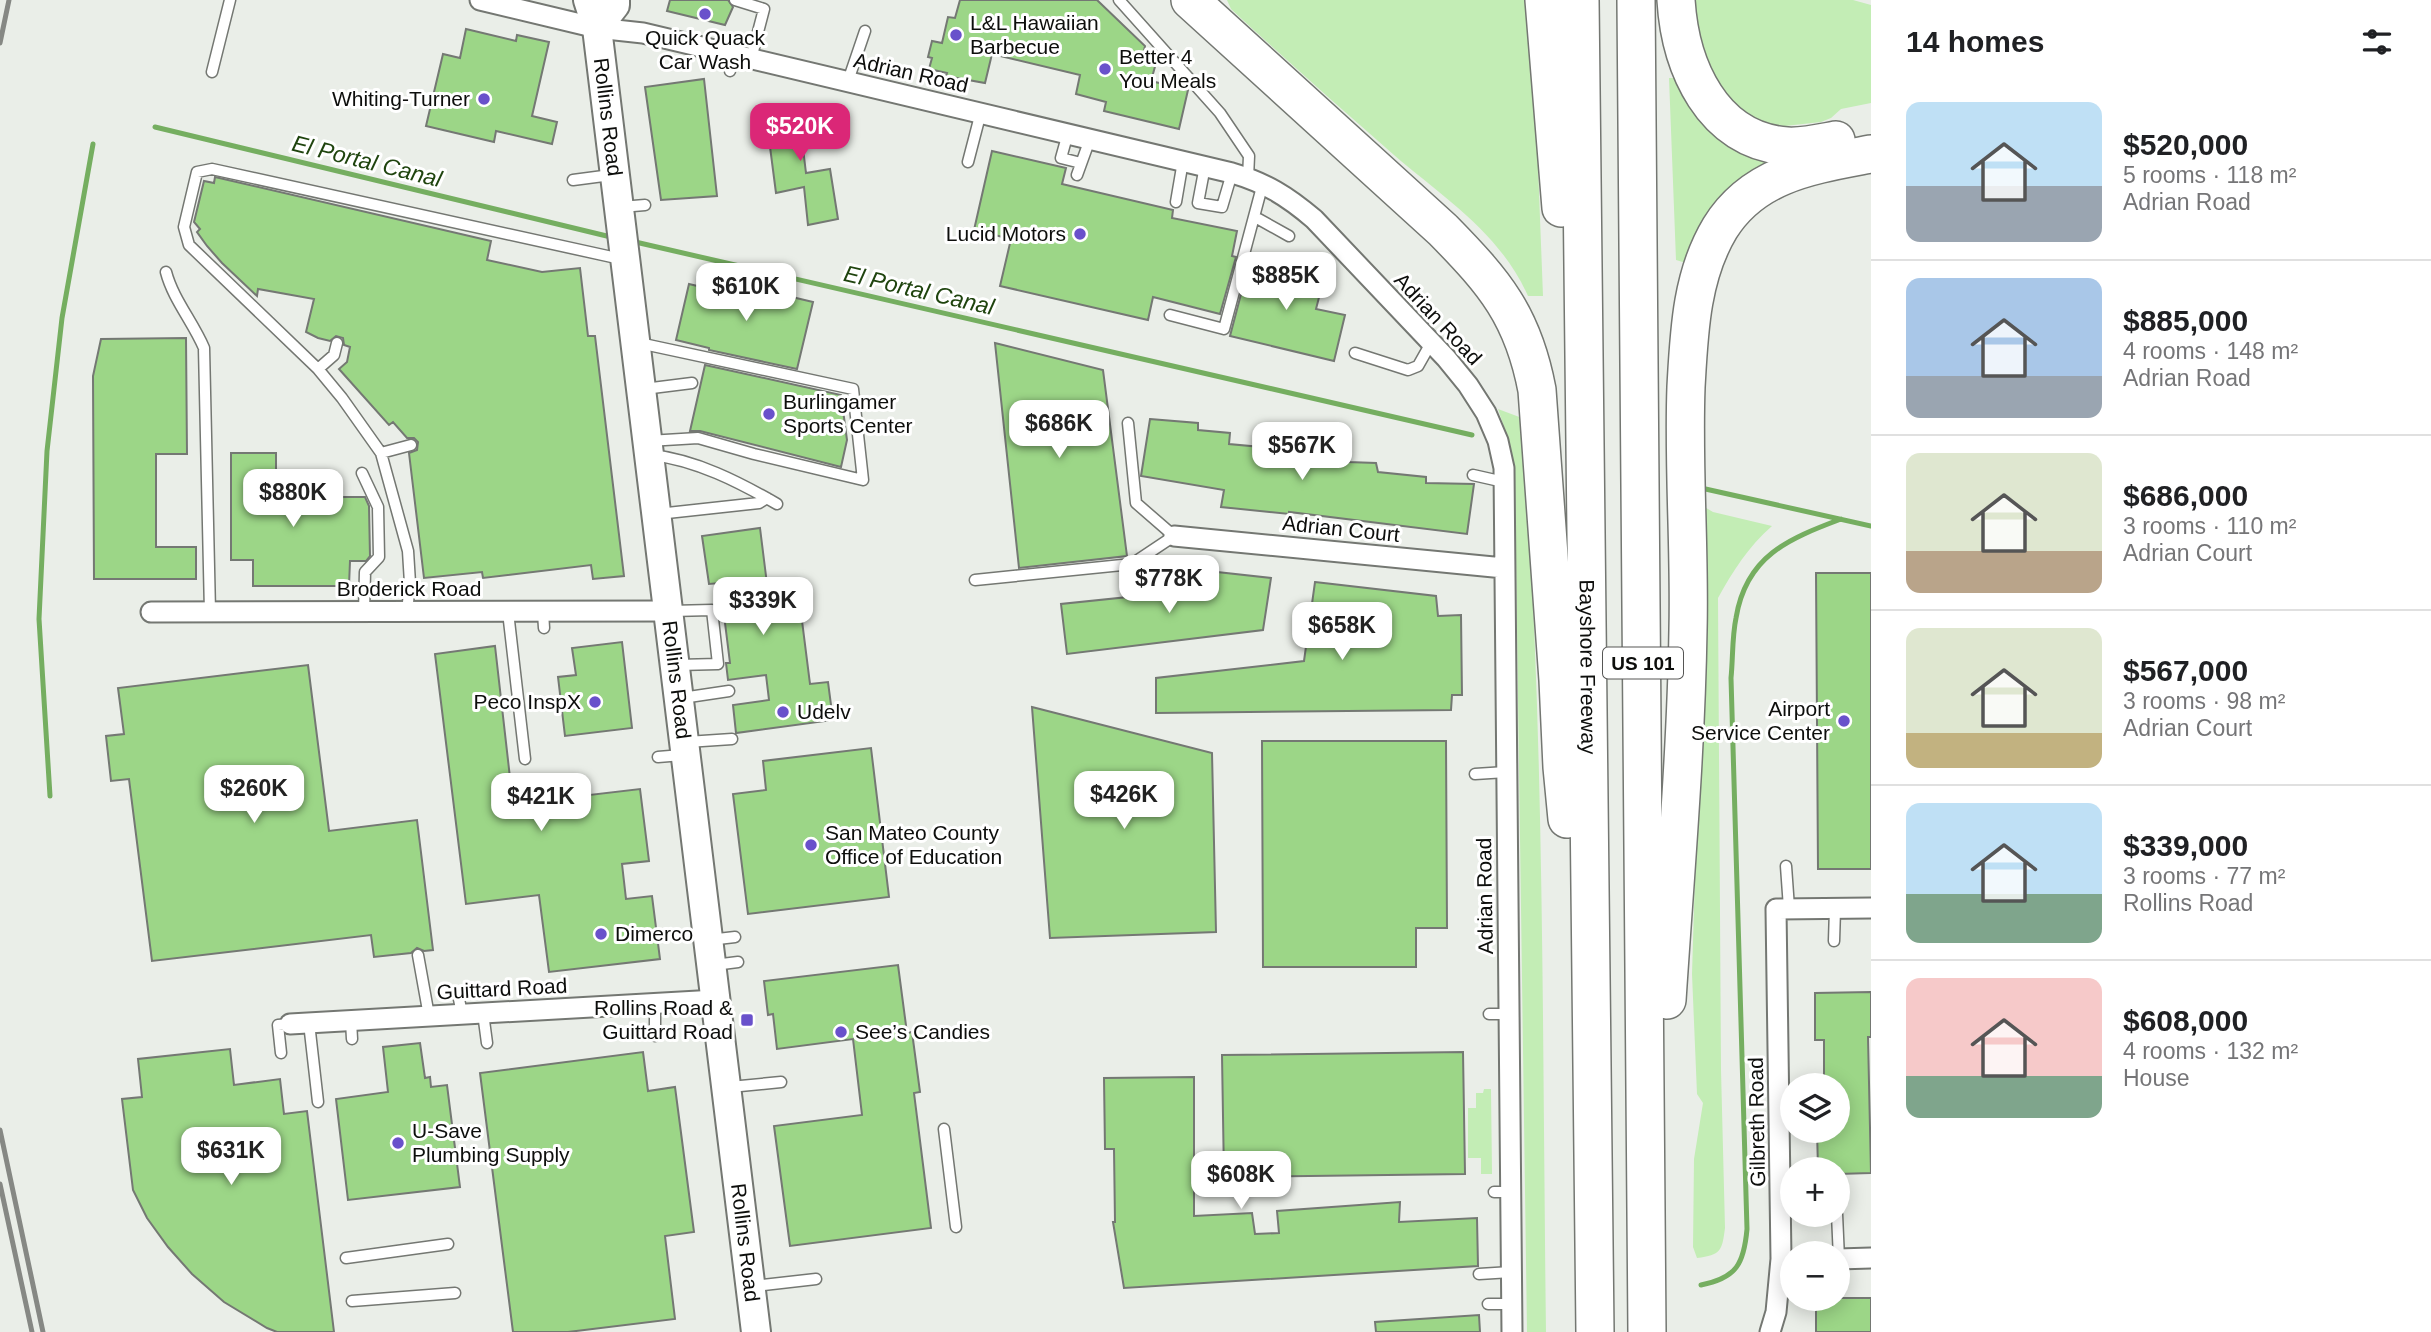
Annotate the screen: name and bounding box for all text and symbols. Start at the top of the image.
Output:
marker: Quick Quack Car Wash [697,6,713,22]
place label: L&L Hawaiian Barbecue [970,11,1099,58]
icon: filters [2358,23,2396,61]
text: 14 homes [1906,25,2044,58]
place label: Quick Quack Car Wash [645,26,766,73]
marker: L&L Hawaiian Barbecue [948,27,964,43]
place label: Better 4 You Meals [1119,45,1216,92]
street label: Adrian Road [852,48,971,97]
street label: Rollins Road [590,56,627,177]
marker: Better 4 You Meals [1097,61,1113,77]
place label: Whiting-Turner [332,87,470,110]
marker: Whiting-Turner [476,91,492,107]
pin: $520K [751,104,849,163]
text: $520K [766,113,834,139]
text: $520,000 [2123,128,2248,161]
water label: El Portal Canal [289,130,445,192]
icon: home [1962,130,2046,214]
text: 5 rooms · 118 m² [2123,162,2296,188]
text: Adrian Road [2123,189,2251,215]
place label: Lucid Motors [946,222,1066,245]
marker: Lucid Motors [1072,226,1088,242]
pin: $885K [1237,252,1335,312]
water label: El Portal Canal [841,260,998,320]
text: $885K [1252,262,1320,288]
pin: $610K [697,264,795,323]
street label: Adrian Road [1390,268,1487,369]
text: $610K [712,273,780,299]
text: $885,000 [2123,304,2248,337]
icon: home [1962,306,2046,390]
text: 4 rooms · 148 m² [2123,338,2298,364]
text: Adrian Road [2123,365,2251,391]
place label: Burlingamer Sports Center [783,390,913,437]
pin: $686K [1010,400,1108,460]
marker: Burlingamer Sports Center [761,406,777,422]
text: $686K [1025,410,1093,436]
pin: $567K [1253,422,1351,482]
text: $567K [1268,432,1336,458]
pin: $880K [244,470,342,529]
text: $880K [259,479,327,505]
text: $686,000 [2123,479,2248,512]
icon: home [1962,481,2046,565]
street label: Adrian Court [1281,511,1401,546]
text: 3 rooms · 110 m² [2123,513,2296,539]
text: Adrian Court [2123,540,2252,566]
pin: $778K [1120,556,1218,615]
text: $778K [1135,565,1203,591]
street label: Broderick Road [337,577,481,600]
pin: $339K [714,578,812,637]
street label: Bayshore Freeway [1576,579,1601,755]
text: $339K [729,587,797,613]
pin: $658K [1293,602,1391,662]
text: $658K [1308,612,1376,638]
street label: Rollins Road [658,619,696,740]
road number: US 101 [1603,648,1683,678]
text: $567,000 [2123,654,2248,687]
icon: home [1962,656,2046,740]
text: 3 rooms · 98 m² [2123,688,2285,714]
place label: Peco InspX [474,690,581,713]
marker: Peco InspX [587,694,603,710]
place label: Airport Service Center [1691,697,1830,744]
place label: Udelv [797,700,851,723]
marker: Udelv [775,704,791,720]
marker: Airport Service Center [1836,713,1852,729]
text: Adrian Court [2123,715,2252,741]
pin: $260K [205,766,303,825]
pin: $426K [1075,772,1173,831]
pin: $421K [492,774,590,833]
text: $260K [220,775,288,801]
text: $426K [1090,781,1158,807]
text: $421K [507,783,575,809]
place label: San Mateo County Office of Education [825,821,1002,868]
text: $339,000 [2123,829,2248,862]
icon: home [1962,831,2046,915]
marker: San Mateo County Office of Education [803,837,819,853]
street label: Adrian Road [1472,837,1497,955]
text: 3 rooms · 77 m² [2123,863,2285,889]
text: Rollins Road [2123,890,2253,916]
place label: Dimerco [615,922,693,945]
marker: Dimerco [593,926,609,942]
street label: Guittard Road [436,974,568,1003]
place label: Rollins Road & Guittard Road [594,996,733,1043]
text: $608,000 [2123,1004,2248,1037]
icon: home [1962,1006,2046,1090]
marker: Rollins Road & Guittard Road [739,1012,755,1028]
place label: See’s Candies [855,1020,990,1043]
marker: See’s Candies [833,1024,849,1040]
text: 4 rooms · 132 m² [2123,1038,2298,1064]
street label: Gilbreth Road [1744,1057,1769,1187]
text: House [2123,1065,2189,1091]
map controls [1780,1073,1850,1311]
button: layers [1780,1073,1850,1143]
place label: U-Save Plumbing Supply [412,1119,570,1166]
pin: $631K [182,1128,280,1187]
marker: U-Save Plumbing Supply [390,1135,406,1151]
text: $631K [197,1137,265,1163]
pin: $608K [1192,1152,1290,1211]
button: + [1780,1157,1850,1227]
text: $608K [1207,1161,1275,1187]
street label: Rollins Road [727,1182,764,1303]
button: − [1780,1241,1850,1311]

